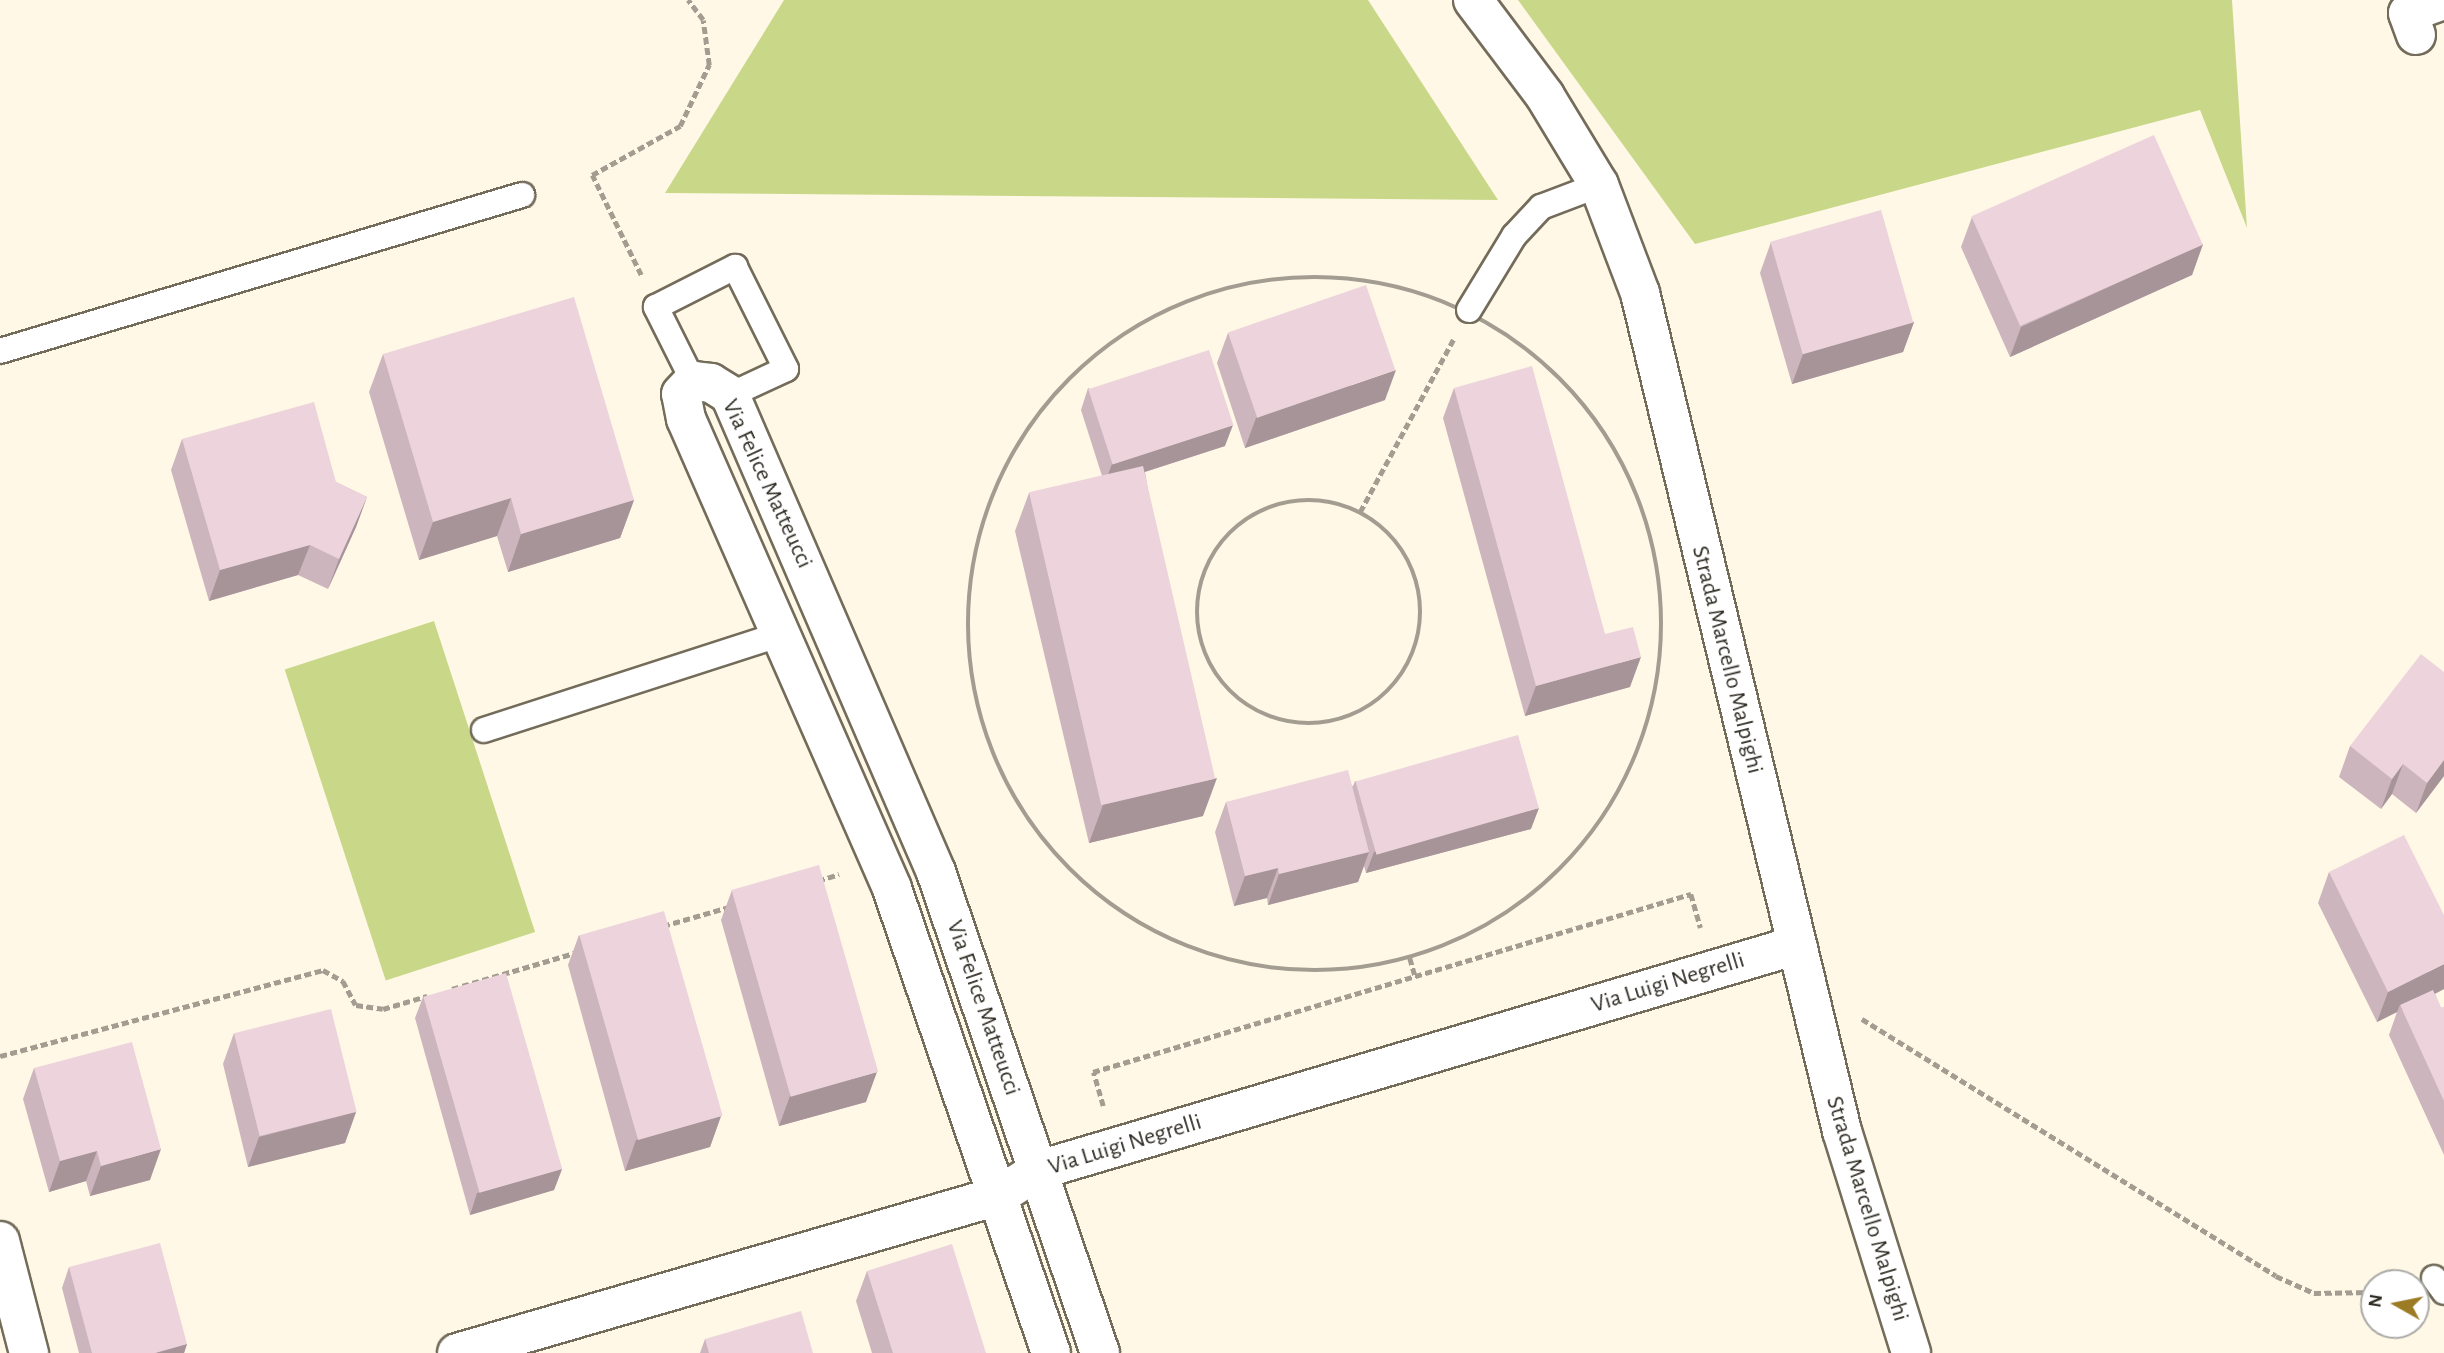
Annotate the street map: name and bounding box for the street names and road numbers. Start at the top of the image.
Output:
street label: Via Felice Matteucci [715,395,819,573]
street label: Strada Marcello Malpighi [1685,543,1769,777]
street label: Via Felice Matteucci [940,917,1026,1099]
street label: Via Luigi Negrelli [1588,946,1748,1020]
street label: Strada Marcello Malpighi [1819,1093,1915,1325]
street label: Via Luigi Negrelli [1045,1108,1205,1182]

